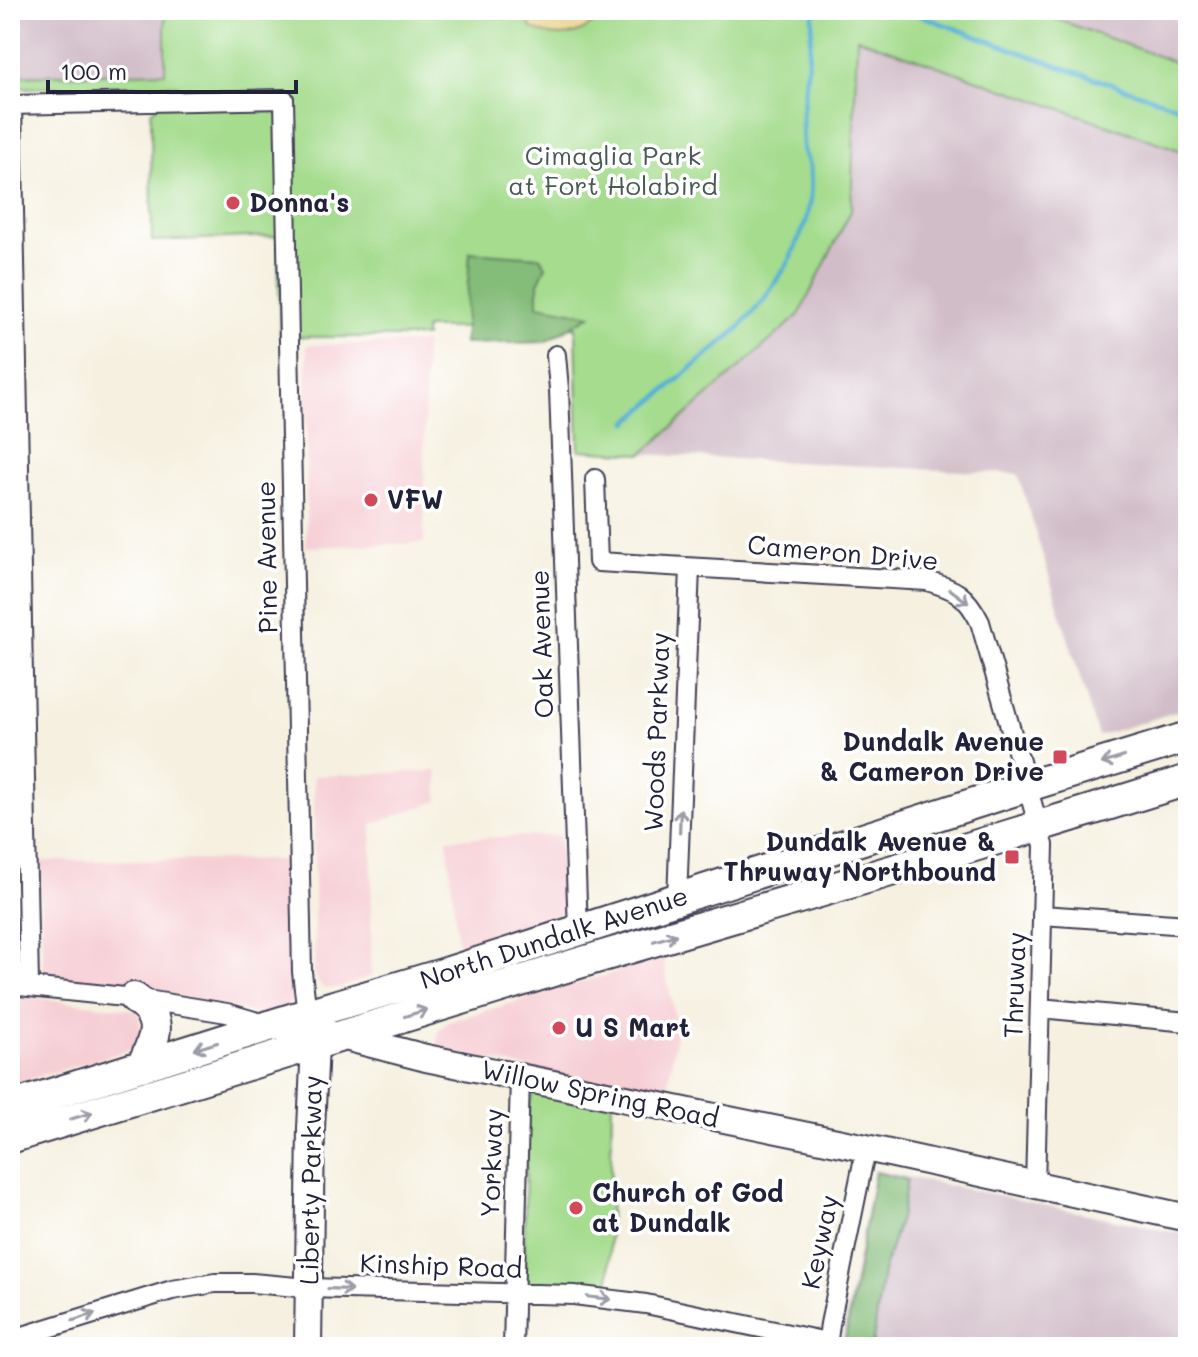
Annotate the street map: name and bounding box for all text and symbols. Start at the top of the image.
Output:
scale bar [48,44,296,94]
text: 100 m [60,55,127,86]
park label: Cimaglia Park at Fort Holabird [508,138,718,202]
place label: Donna's [249,185,349,219]
marker: Donna's [224,194,242,212]
street label: Pine Avenue [248,480,284,634]
place label: VFW [387,482,443,516]
marker: VFW [362,491,380,509]
street label: Cameron Drive [746,527,940,577]
street label: Oak Avenue [521,569,561,719]
one-way arrow [948,587,969,604]
street label: Woods Parkway [636,631,676,832]
place label: Dundalk Avenue & Cameron Drive [820,724,1044,788]
marker: Dundalk Avenue & Cameron Drive [1051,748,1069,766]
one-way arrow [1101,753,1127,768]
one-way arrow [673,808,688,835]
place label: Dundalk Avenue & Thruway Northbound [723,824,996,888]
marker: Dundalk Avenue & Thruway Northbound [1003,848,1021,866]
street label: North Dundalk Avenue [415,878,692,996]
one-way arrow [652,930,677,944]
street label: Thruway [995,931,1033,1039]
one-way arrow [403,1005,428,1019]
place label: U S Mart [575,1010,690,1044]
marker: U S Mart [550,1019,568,1037]
one-way arrow [194,1039,220,1054]
street label: Willow Spring Road [478,1051,722,1135]
street label: Liberty Parkway [291,1075,329,1285]
one-way arrow [68,1108,93,1122]
street label: Yorkway [472,1108,510,1218]
place label: Church of God at Dundalk [592,1175,783,1239]
street label: Keyway [792,1192,846,1292]
marker: Church of God at Dundalk [567,1199,585,1217]
street label: Kinship Road [359,1245,523,1285]
one-way arrow [326,1281,353,1296]
one-way arrow [585,1291,612,1306]
one-way arrow [71,1309,97,1324]

